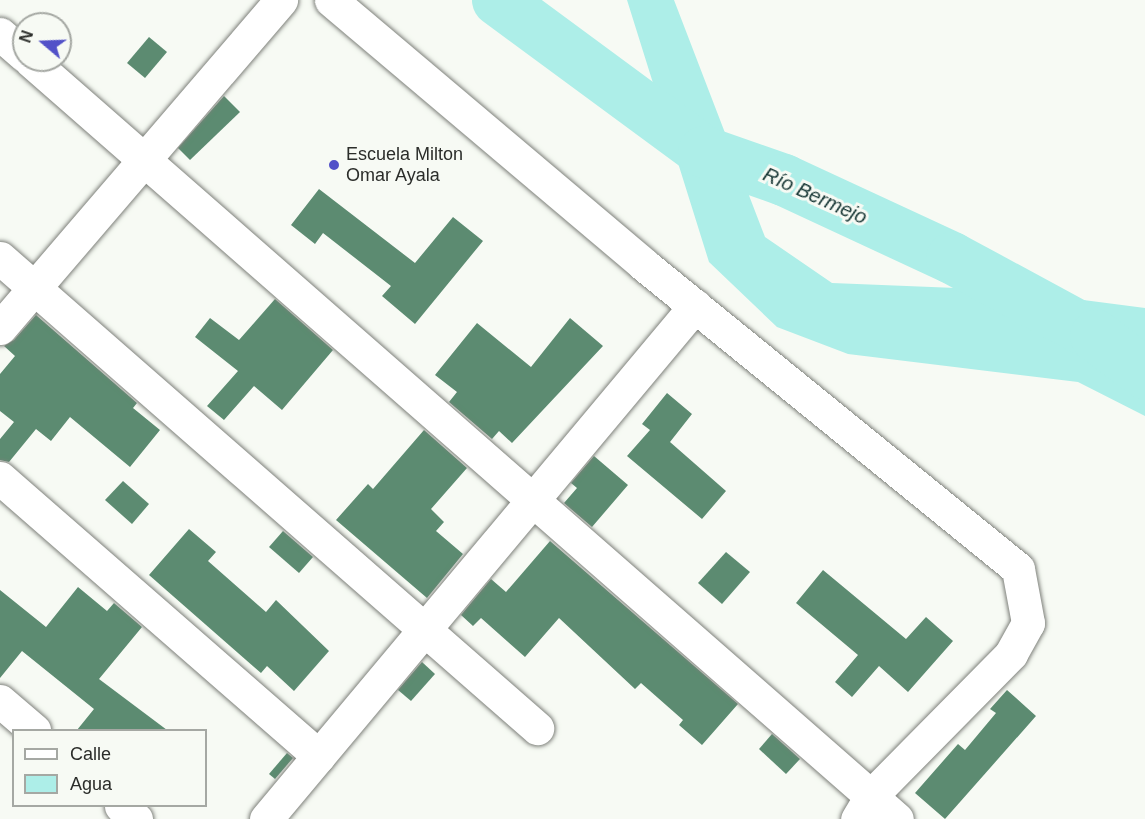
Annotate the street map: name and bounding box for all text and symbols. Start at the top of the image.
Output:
north arrow [12,12,72,72]
text: N [16,28,36,45]
place label: Escuela Milton Omar Ayala [346,144,463,186]
marker: Escuela Milton Omar Ayala [327,158,341,172]
water label: Río Bermejo [759,162,871,230]
legend [12,729,207,807]
text: Calle [70,744,111,764]
text: Agua [70,774,112,794]

